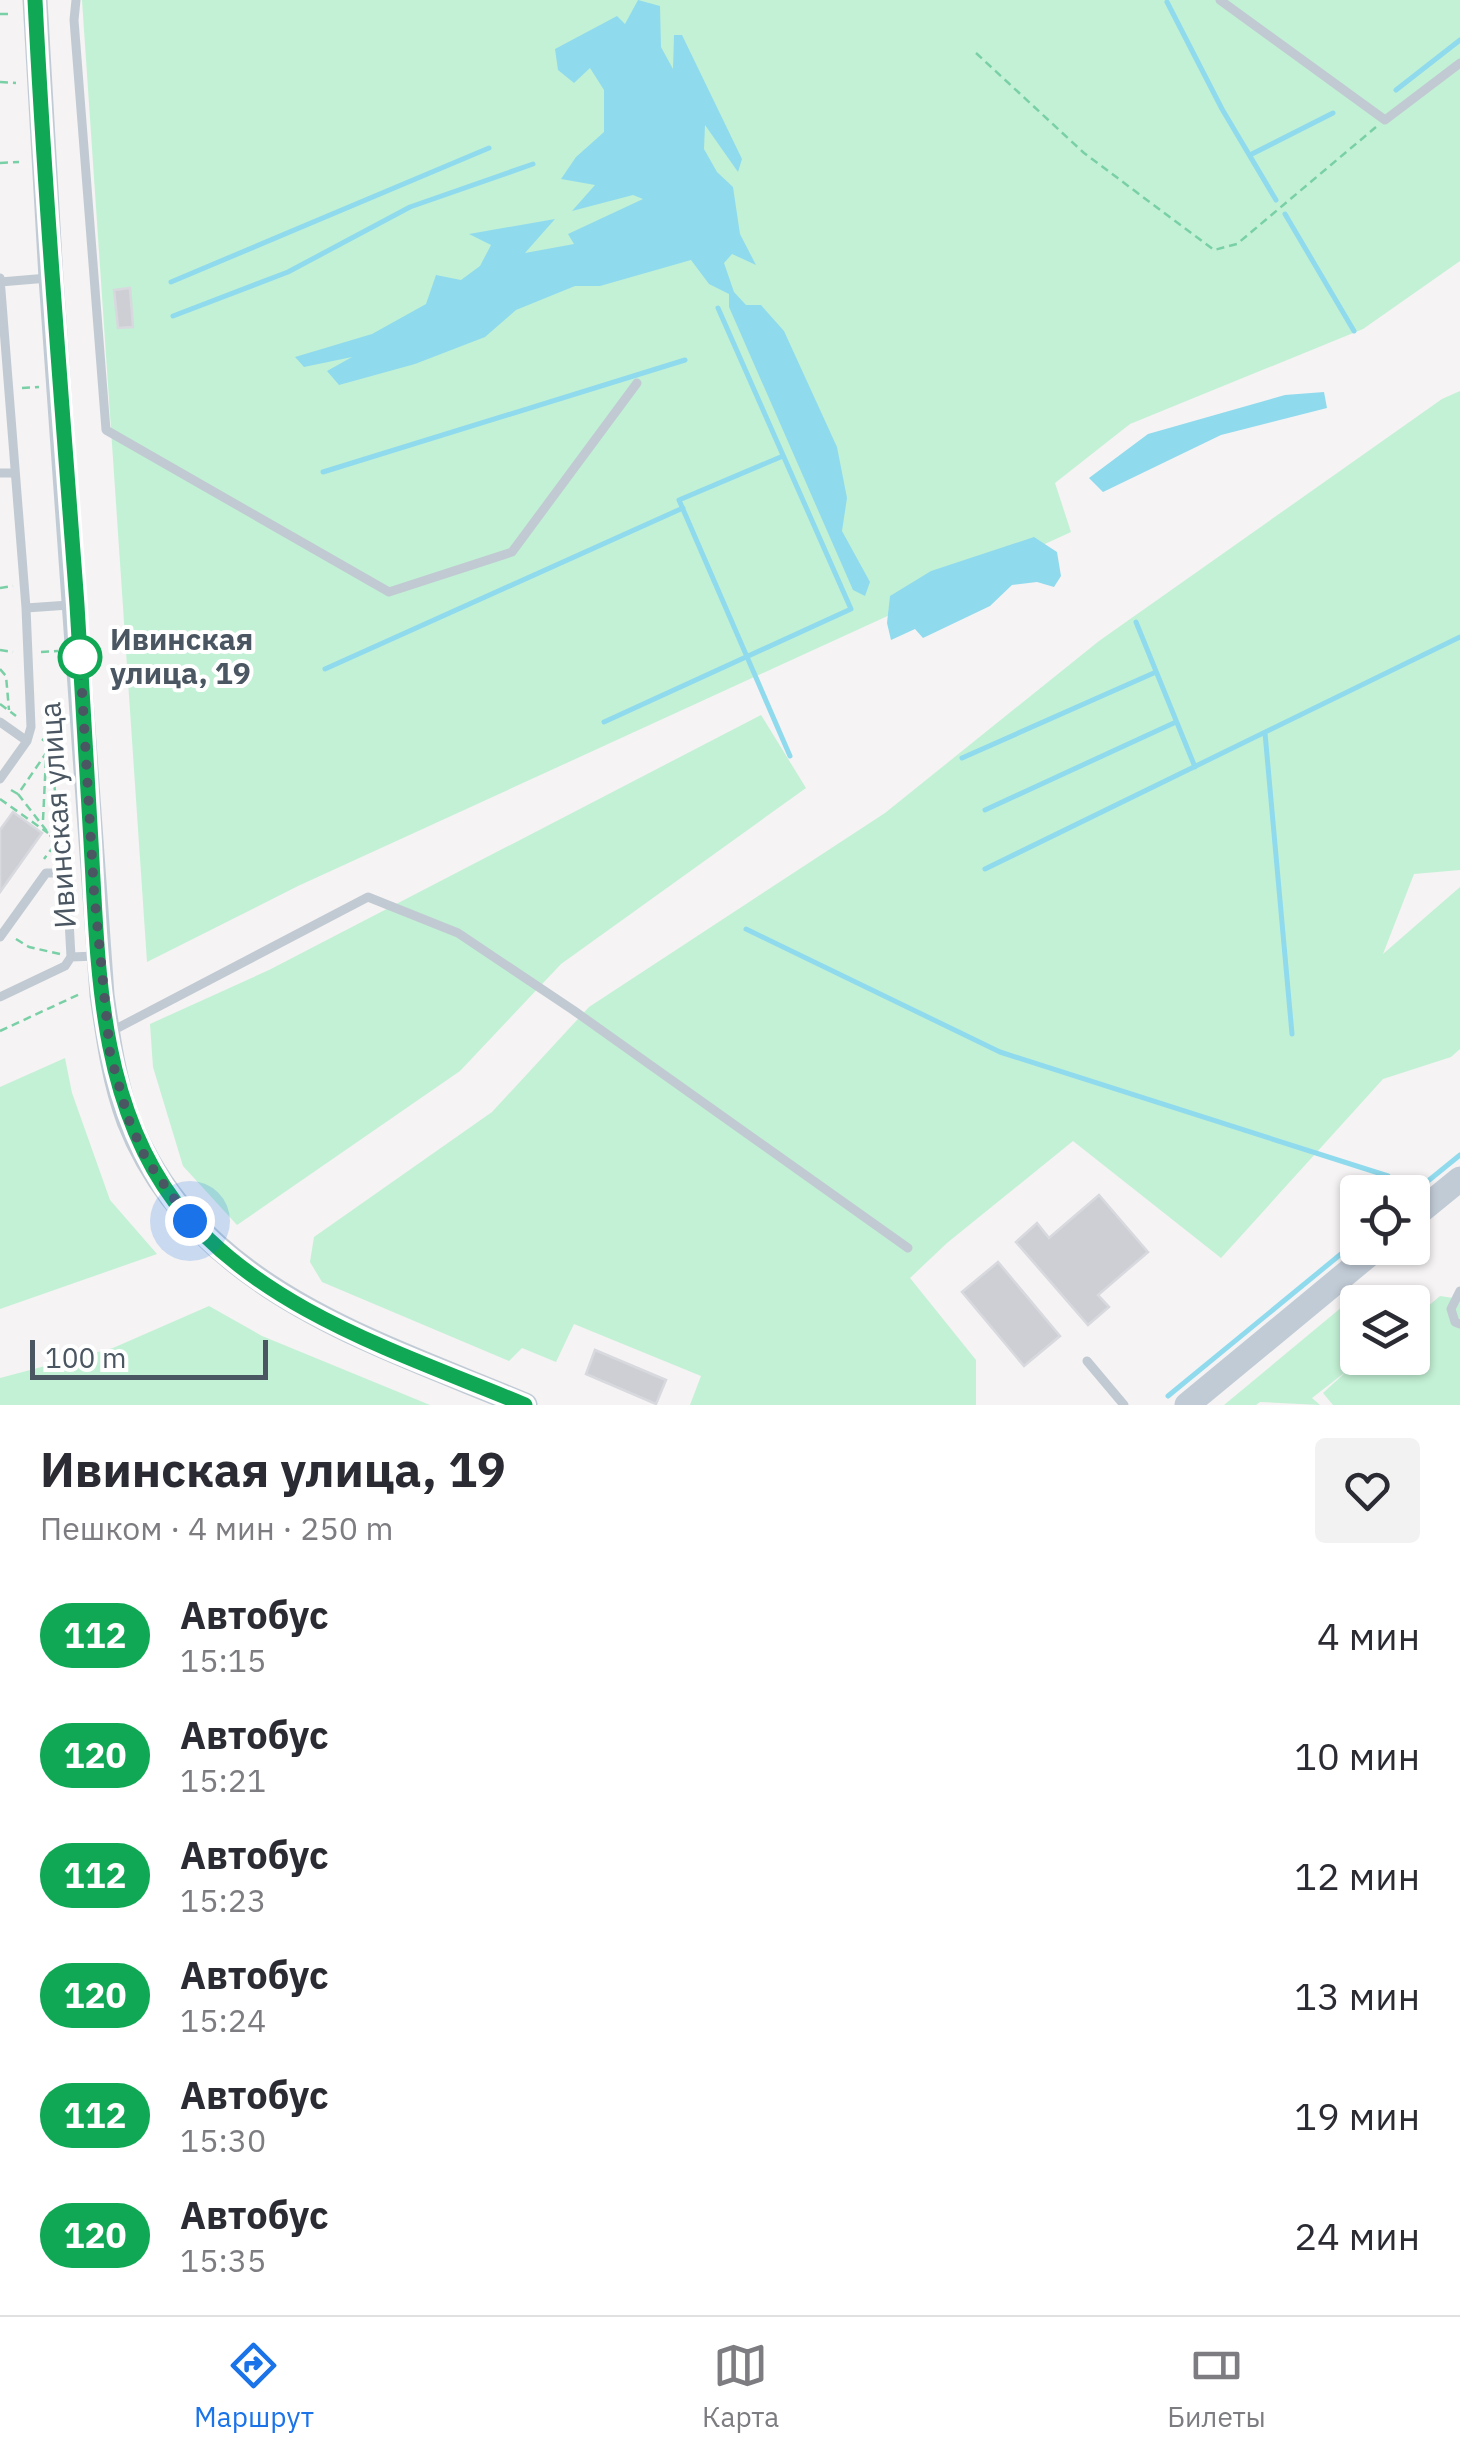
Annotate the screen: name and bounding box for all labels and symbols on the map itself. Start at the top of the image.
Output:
place label: Ивинская улица, 19 [110,619,253,692]
marker: Ивинская улица, 19 [59,636,101,678]
street label: Ивинская улица [29,701,84,930]
your location [165,1196,215,1246]
scale bar [30,1335,268,1380]

